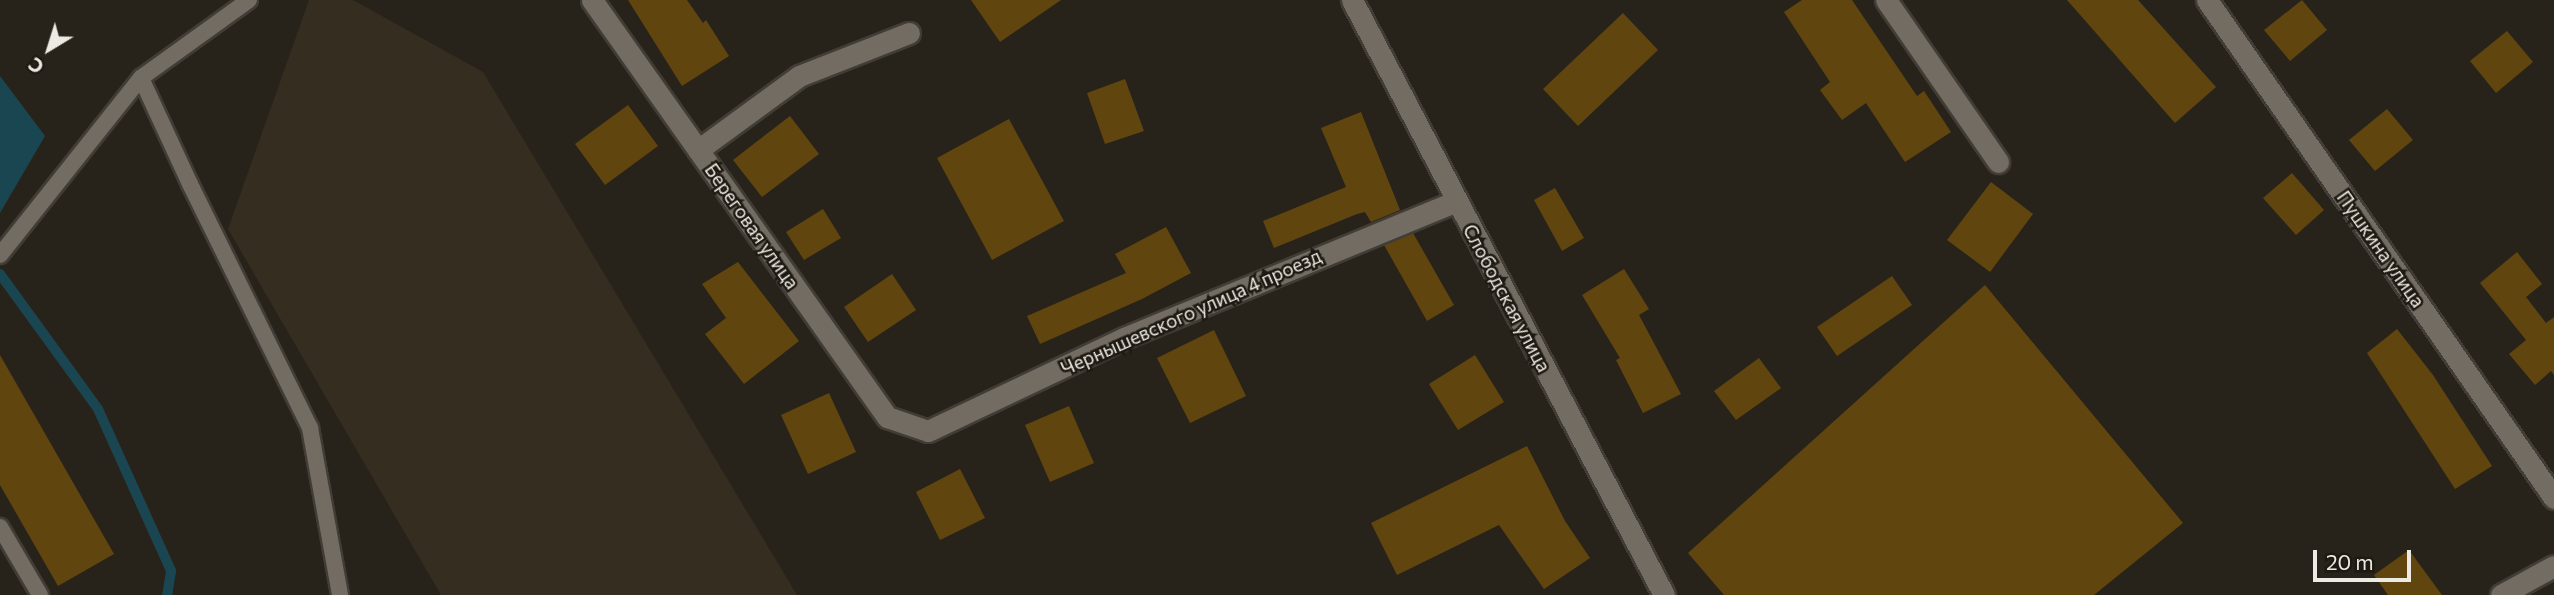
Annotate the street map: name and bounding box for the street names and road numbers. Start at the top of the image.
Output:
street label: Береговая улица [700,159,804,293]
street label: Пушкина улица [2332,186,2430,312]
street label: Слободская улица [1458,220,1556,376]
street label: Чернышевского улица 4 проезд [1057,244,1325,380]

